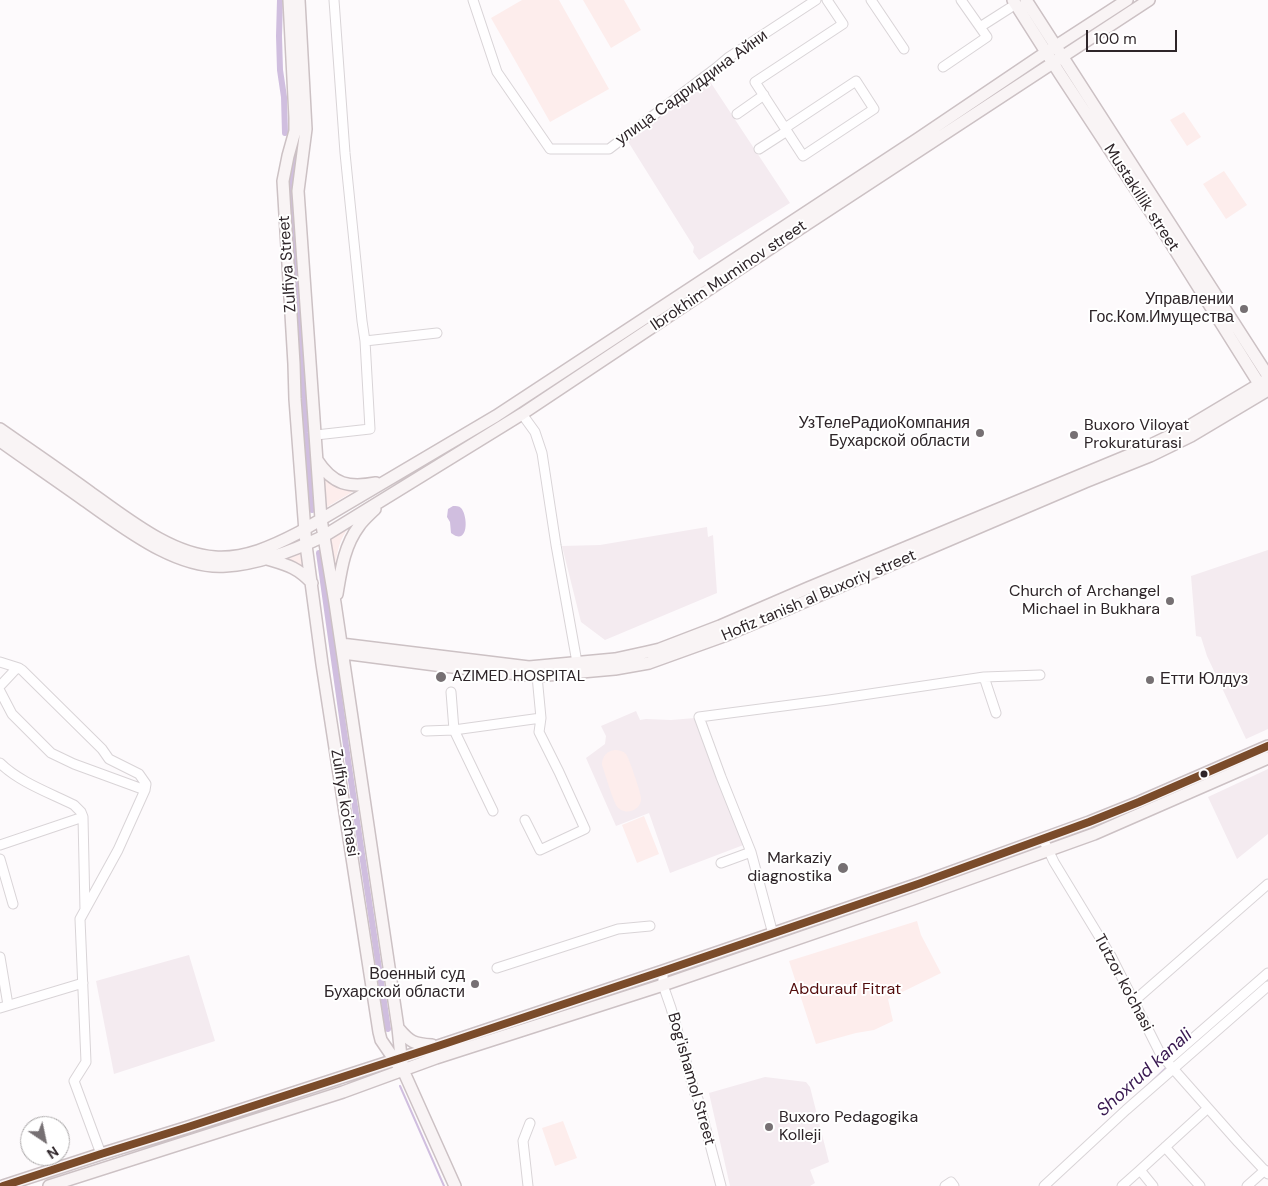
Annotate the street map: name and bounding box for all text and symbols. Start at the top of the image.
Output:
scale bar [1088,20,1179,52]
street label: улица Садриддина Айни [612,26,772,150]
text: 100 m [1094,29,1137,49]
street label: Mustakillik street [1099,141,1183,255]
street label: Zulfiya Street [275,215,301,313]
street label: Ibrokhim Muminov street [647,217,811,335]
place label: Управлении Гос.Ком.Имущества [1089,290,1234,328]
marker: Управлении Гос.Ком.Имущества [1238,303,1250,315]
place label: УзТелеРадиоКомпания Бухарской области [798,414,970,452]
place label: Buxoro Viloyat Prokuraturasi [1084,416,1189,454]
marker: УзТелеРадиоКомпания Бухарской области [974,427,986,439]
marker: Buxoro Viloyat Prokuraturasi [1068,429,1080,441]
street label: Hofiz tanish al Buxoriy street [719,546,919,646]
place label: Church of Archangel Michael in Bukhara [1009,582,1160,620]
marker: Church of Archangel Michael in Bukhara [1164,595,1176,607]
place label: AZIMED HOSPITAL [452,667,585,687]
marker: AZIMED HOSPITAL [434,670,448,684]
place label: Етти Юлдуз [1160,670,1248,690]
marker: Етти Юлдуз [1144,674,1156,686]
street label: Zulfiya ko'chasi [326,748,362,858]
unlabelled marker [1199,769,1209,779]
place label: Markaziy diagnostika [747,849,832,887]
marker: Markaziy diagnostika [836,861,850,875]
street label: Tutzor ko'chasi [1089,931,1157,1035]
place label: Военный суд Бухарской области [324,965,465,1003]
marker: Военный суд Бухарской области [469,978,481,990]
park label: Abdurauf Fitrat [789,980,901,1000]
street label: Bog'ishamol Street [663,1011,719,1147]
water label: Shoxrud kanali [1093,1025,1197,1121]
place label: Buxoro Pedagogika Kolleji [779,1108,918,1146]
north arrow [20,1116,70,1166]
marker: Buxoro Pedagogika Kolleji [763,1121,775,1133]
text: N [44,1142,62,1163]

